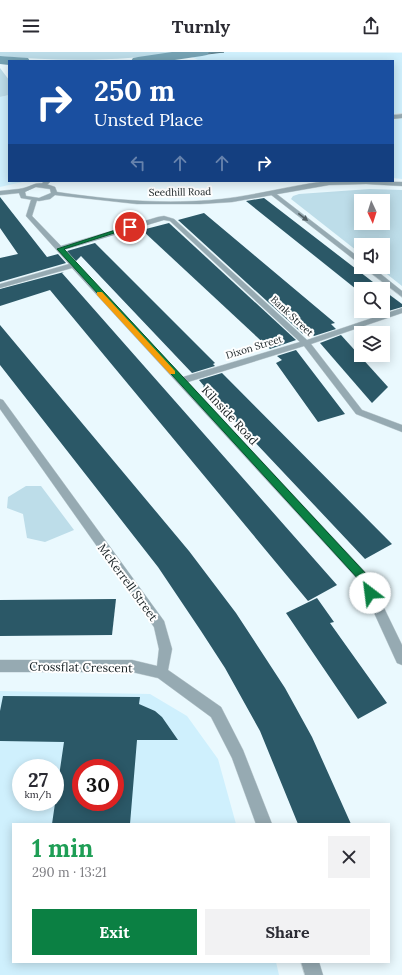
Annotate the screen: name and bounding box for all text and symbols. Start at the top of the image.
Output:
icon: menu [20,15,42,37]
text: Turnly [172,15,230,38]
icon: share [360,15,382,37]
text: 250 m [94,73,175,109]
icon: right [28,76,80,128]
text: Unsted Place [94,108,203,131]
icon: left [127,152,149,174]
icon: ahead [169,152,191,174]
icon: ahead [211,152,233,174]
icon: right [253,152,275,174]
street label: Seedhill Road [149,185,211,199]
north arrow [354,194,390,230]
map controls [354,194,390,362]
pin [113,210,147,244]
one-way arrow [297,213,308,222]
icon: arrive [119,216,141,238]
button: sound [354,238,390,274]
button: search [354,282,390,318]
street label: Bank Street [268,293,316,339]
button: layers [354,326,390,362]
street label: Dixon Street [224,332,284,362]
street label: Kilnside Road [199,382,261,448]
street label: McKerrell Street [95,540,161,624]
position arrow [349,572,391,614]
street label: Crossflat Crescent [29,659,133,675]
speed limit sign: 30 [72,759,124,811]
text: 27 [28,767,48,792]
text: km/h [24,788,52,801]
text: 1 min [32,833,93,864]
button: close [328,836,370,878]
text: 290 m · 13:21 [32,864,107,881]
button: Exit [32,909,197,955]
button: Share [205,909,370,955]

